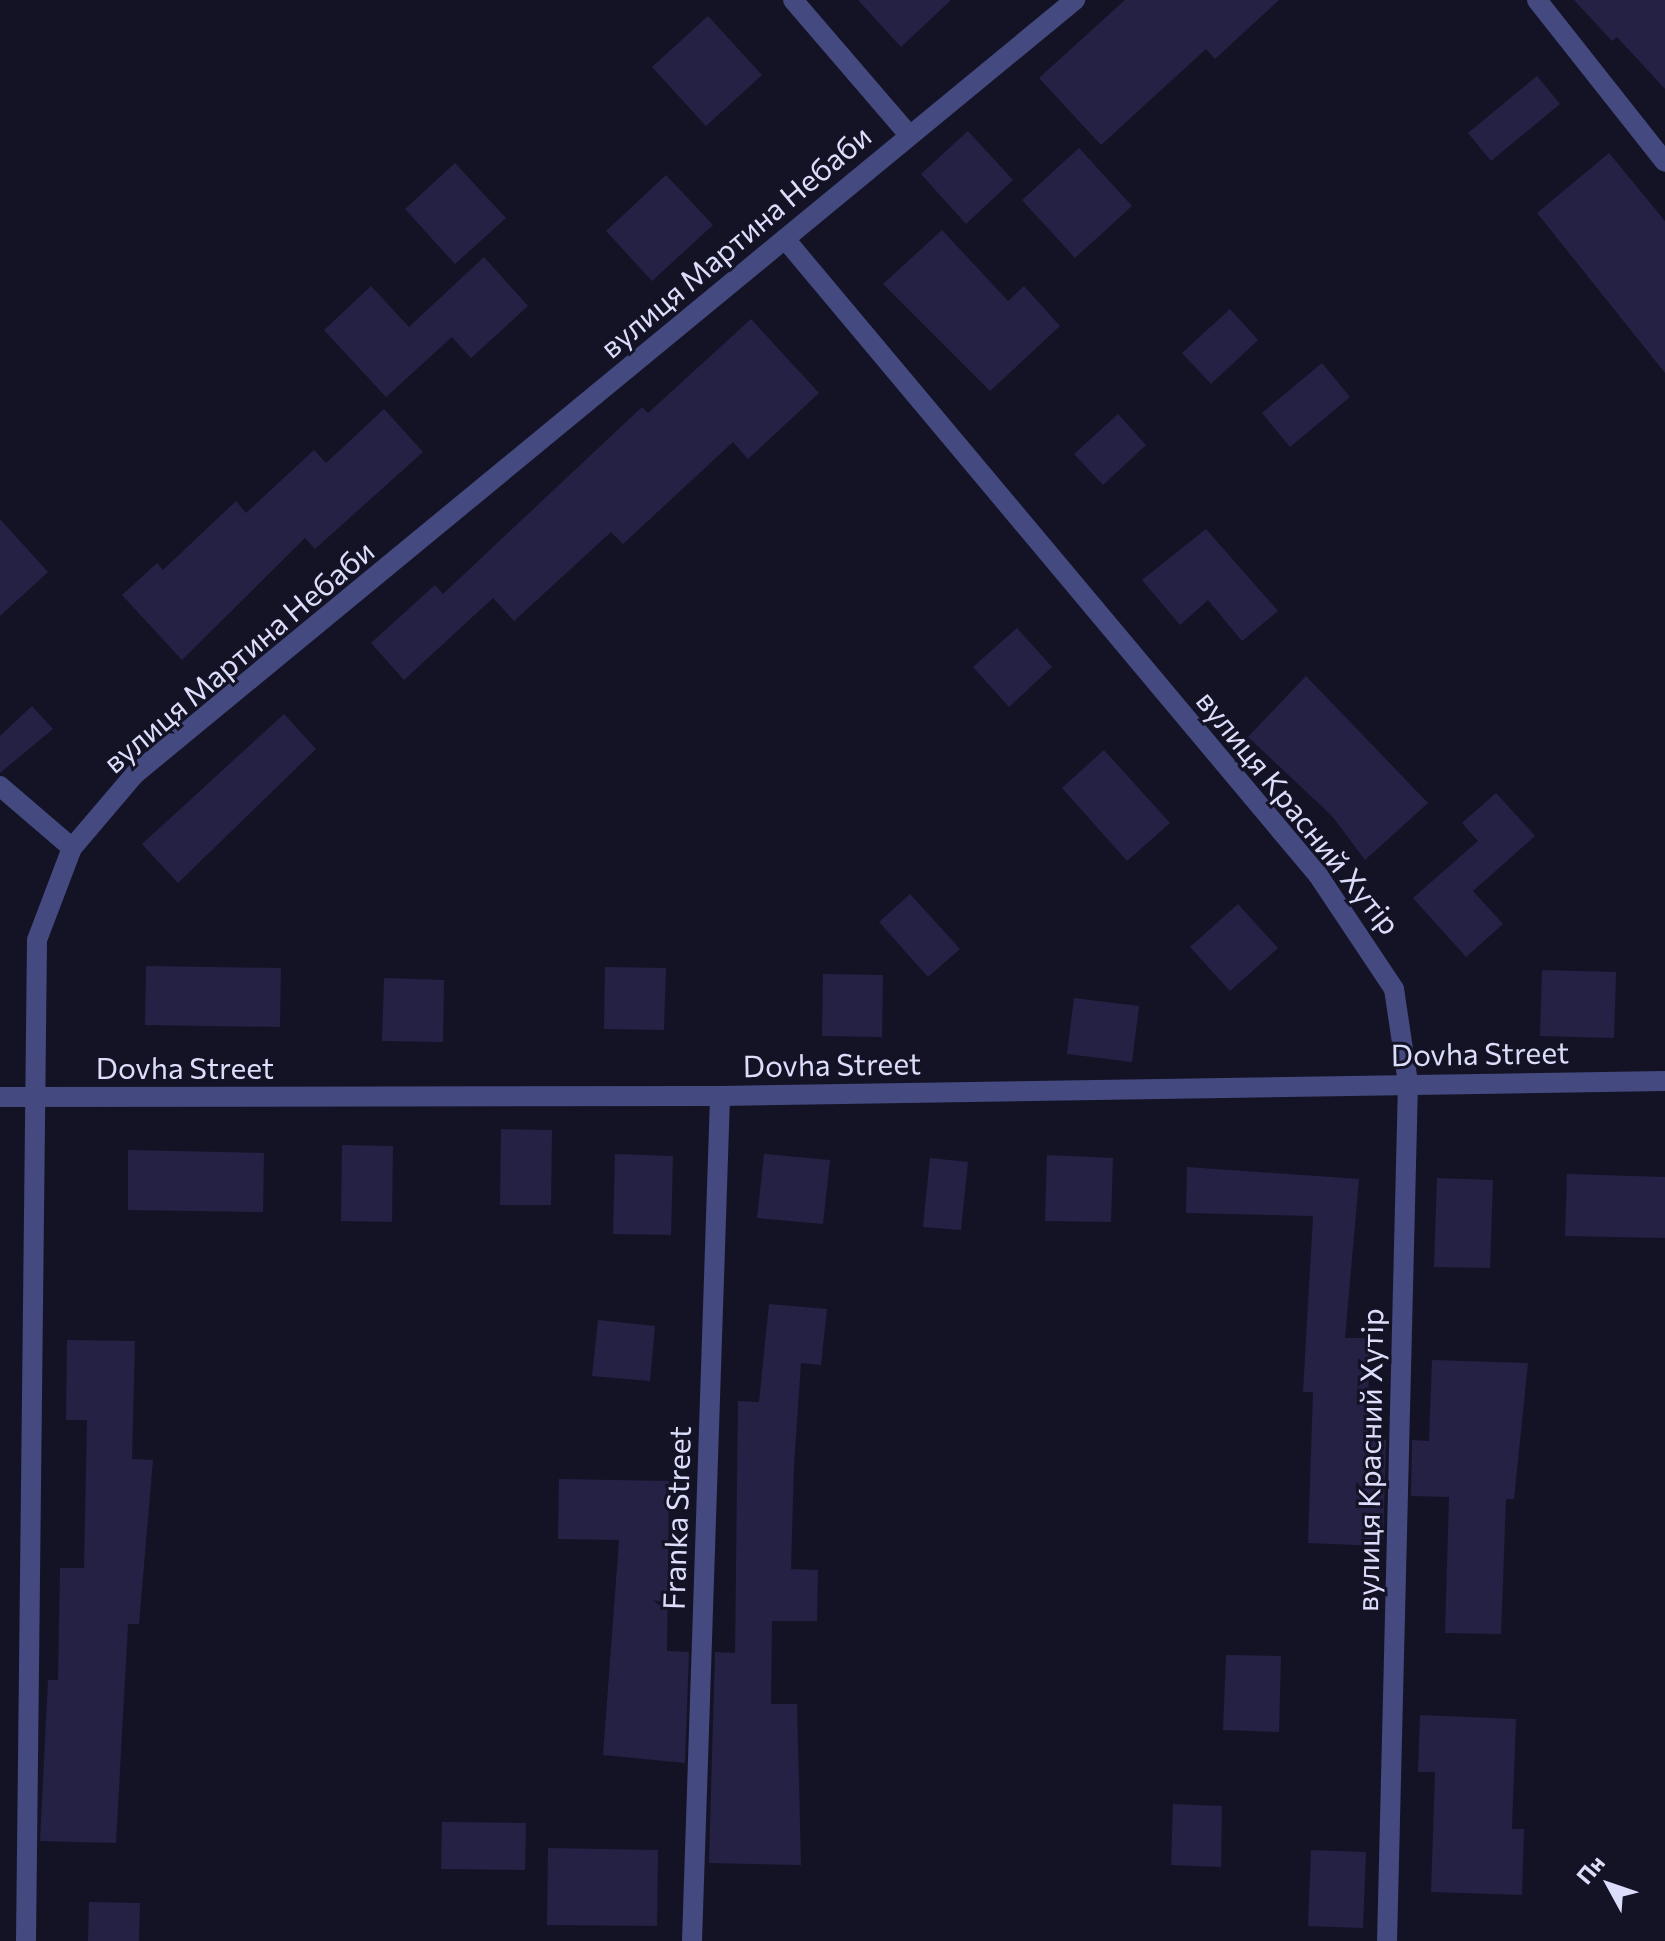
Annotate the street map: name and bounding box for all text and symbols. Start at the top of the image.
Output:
street label: вулиця Мартина Небаби [592,117,878,365]
street label: вулиця Мартина Небаби [95,532,381,780]
street label: вулиця Красний Хутір [1190,683,1408,941]
street label: Dovha Street [1391,1033,1569,1073]
street label: Dovha Street [743,1044,921,1084]
street label: Dovha Street [96,1049,274,1085]
street label: вулиця Красний Хутір [1348,1308,1390,1612]
street label: Franka Street [655,1426,697,1610]
north arrow [1569,1845,1649,1925]
text: Пн [1571,1849,1610,1889]

